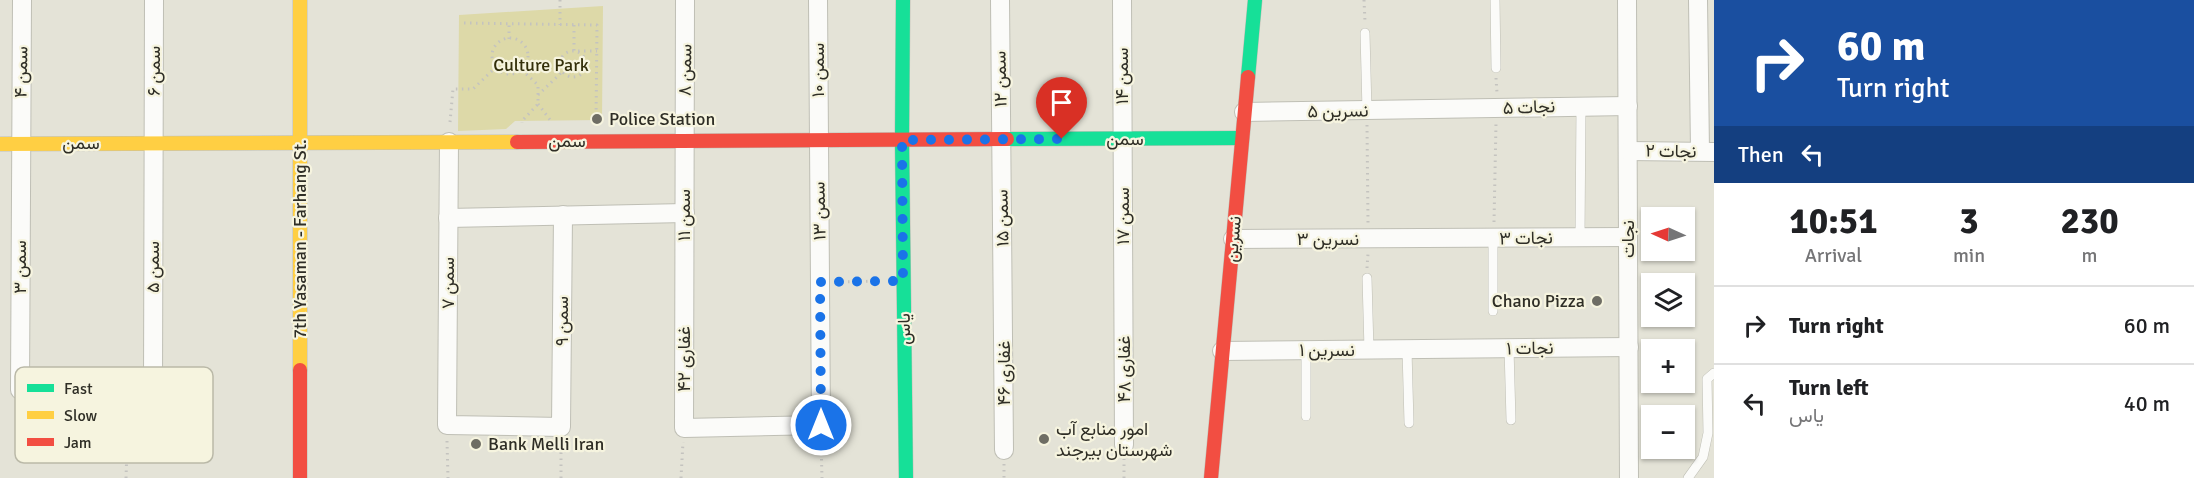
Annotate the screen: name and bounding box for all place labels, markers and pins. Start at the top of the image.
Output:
pin [1036,77,1087,139]
place label: Police Station [609,108,715,130]
marker: Police Station [590,112,604,126]
place label: Chano Pizza [1492,290,1585,312]
marker: Chano Pizza [1590,294,1604,308]
place label: امور منابع آب شهرستان بیرجند [1056,418,1172,461]
marker: امور منابع آب شهرستان بیرجند [1037,432,1051,446]
place label: Bank Melli Iran [488,433,604,455]
marker: Bank Melli Iran [469,437,483,451]

